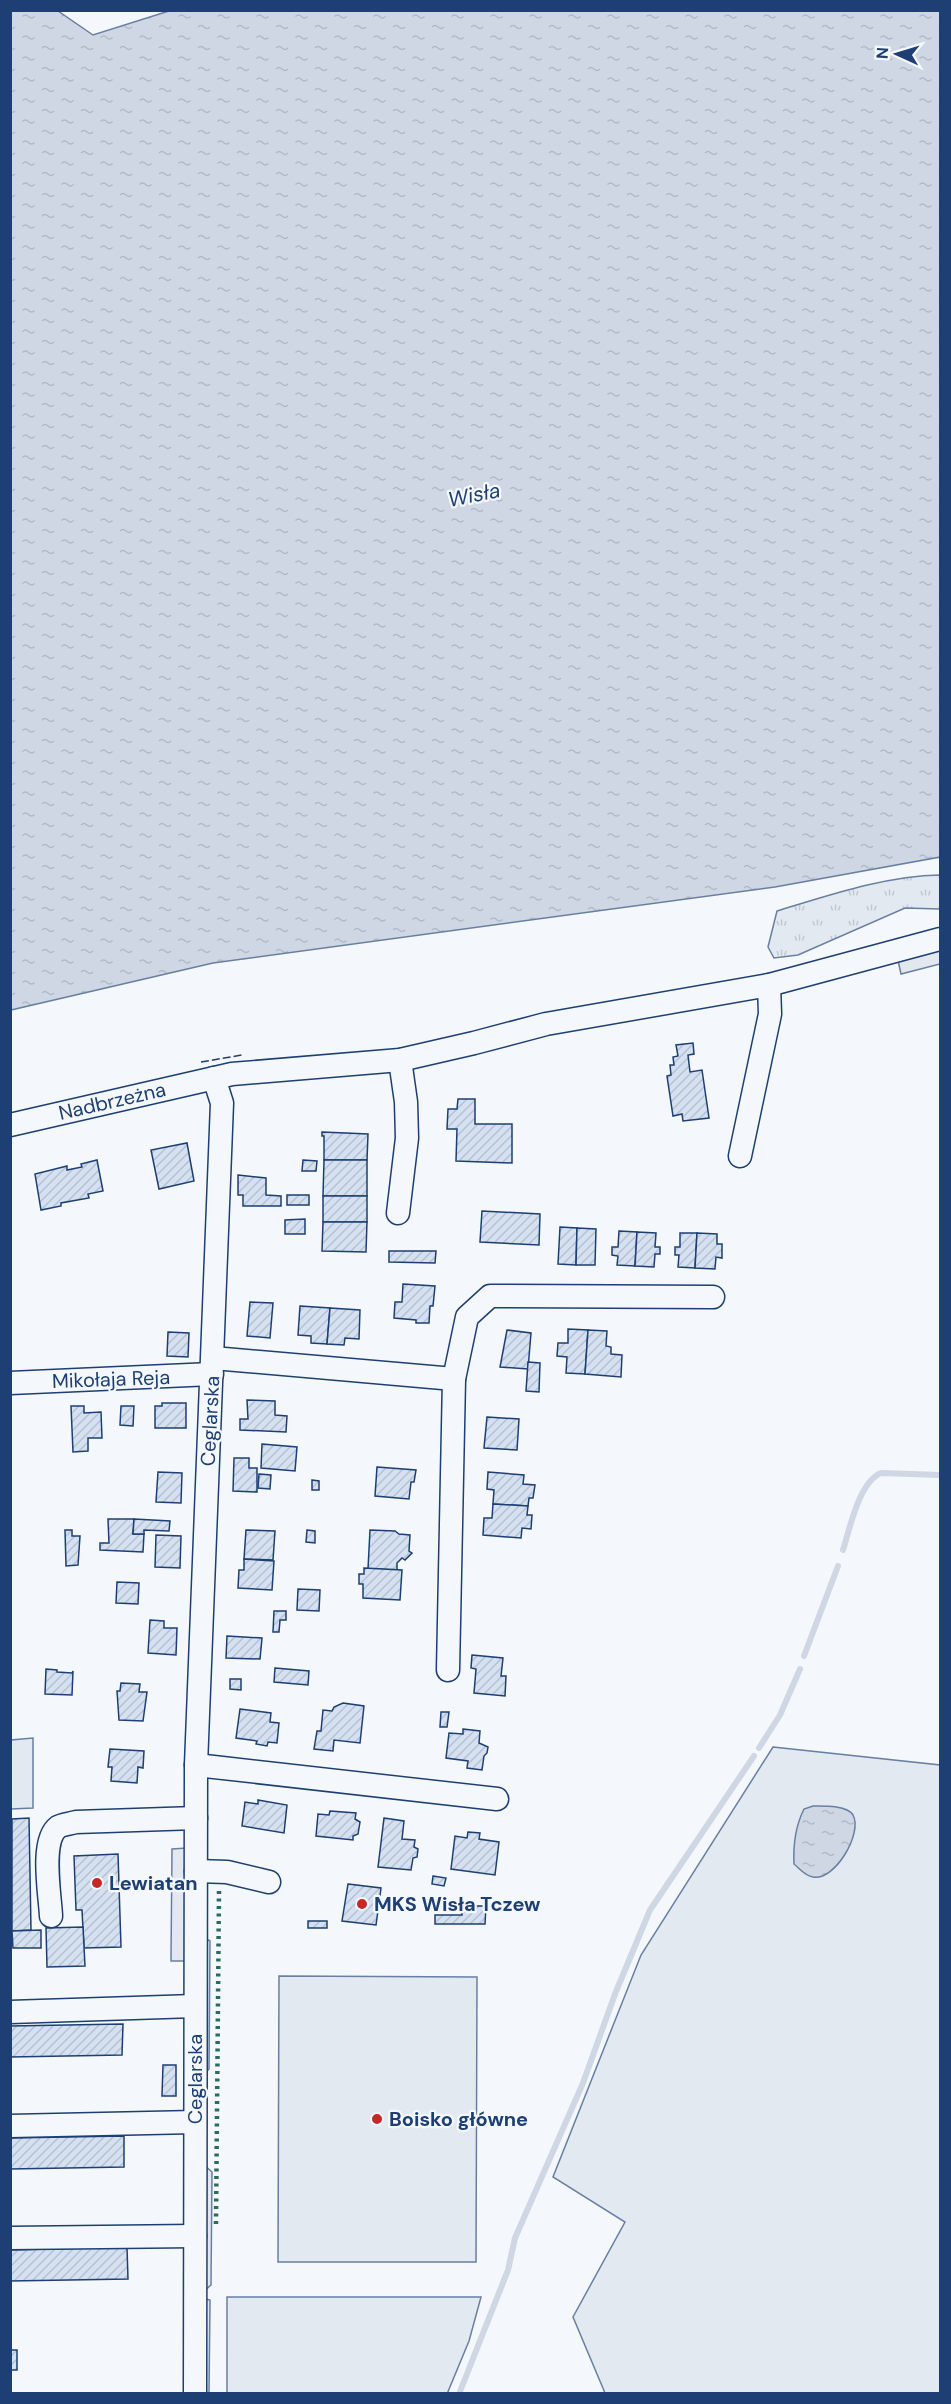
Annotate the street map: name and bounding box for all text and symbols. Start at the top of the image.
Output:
north arrow [867,24,927,84]
text: N [872,46,893,60]
water label: Wisła [445,476,503,514]
street label: Nadbrzeżna [56,1076,168,1126]
street label: Mikołaja Reja [51,1364,171,1394]
street label: Ceglarska [195,1375,225,1467]
place label: Lewiatan [109,1870,198,1896]
marker: Lewiatan [90,1876,104,1890]
place label: MKS Wisła Tczew [374,1891,541,1917]
marker: MKS Wisła Tczew [355,1897,369,1911]
street label: Ceglarska [182,2034,208,2124]
place label: Boisko główne [389,2106,528,2132]
marker: Boisko główne [370,2112,384,2126]

